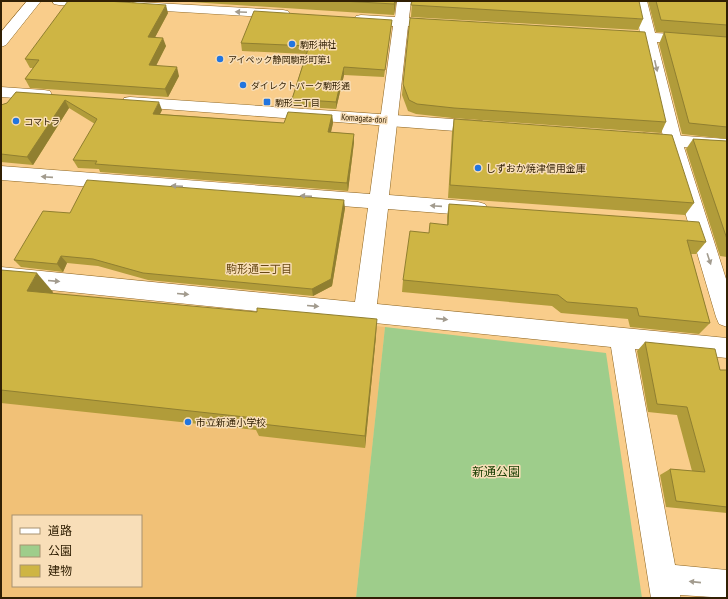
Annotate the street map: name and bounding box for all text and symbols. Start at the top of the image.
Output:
one-way arrow [235,8,247,15]
marker: 駒形神社 [287,39,297,49]
place label: 駒形神社 [300,39,336,50]
marker: アイペック静岡駒形町第1 [215,54,225,64]
place label: アイペック静岡駒形町第1 [228,54,331,65]
one-way arrow [654,60,660,72]
marker: ダイレクトパーク駒形通 [238,80,248,90]
place label: ダイレクトパーク駒形通 [251,80,350,91]
marker: 駒形二丁目 [262,97,272,107]
place label: 駒形二丁目 [275,97,320,108]
street label: Komagata-dori [341,111,387,125]
marker: コマトラ [11,116,21,126]
place label: コマトラ [24,116,60,127]
place label: しずおか焼津信用金庫 [486,162,586,175]
marker: しずおか焼津信用金庫 [473,163,483,173]
one-way arrow [41,173,53,180]
one-way arrow [171,183,183,190]
one-way arrow [300,193,312,200]
one-way arrow [430,203,442,210]
one-way arrow [706,253,712,265]
district label: 駒形通二丁目 [226,262,292,276]
one-way arrow [48,278,60,285]
one-way arrow [177,290,189,297]
one-way arrow [307,303,319,309]
one-way arrow [436,316,448,322]
place label: 市立新通小学校 [196,416,266,429]
marker: 市立新通小学校 [183,417,193,427]
park label: 新通公園 [472,464,520,479]
legend [12,515,142,587]
text: 道路 [48,523,72,538]
text: 公園 [48,543,72,558]
text: 建物 [48,563,72,578]
one-way arrow [689,578,701,585]

